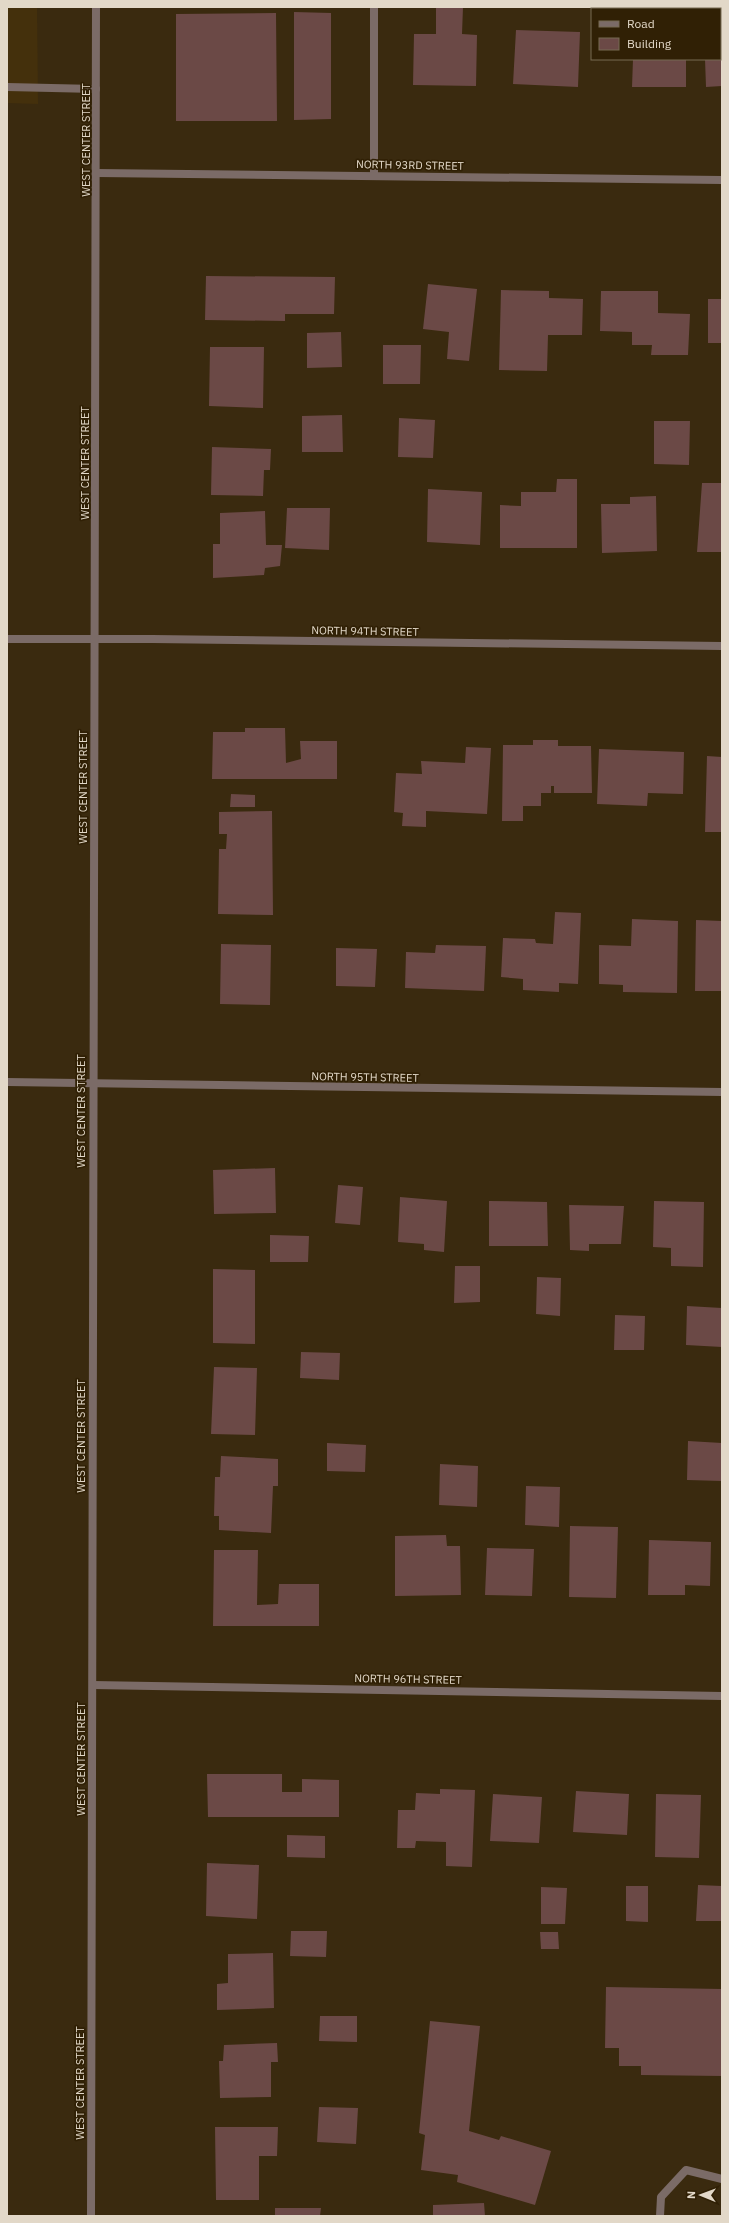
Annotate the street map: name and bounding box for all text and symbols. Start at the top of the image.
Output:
legend [591,8,721,60]
text: Road [627,16,655,31]
text: Building [627,36,672,51]
street label: WEST CENTER STREET [79,83,93,197]
street label: NORTH 93RD STREET [356,157,465,173]
street label: WEST CENTER STREET [78,406,92,520]
street label: NORTH 94TH STREET [311,623,420,639]
street label: WEST CENTER STREET [76,730,90,844]
street label: WEST CENTER STREET [74,1054,88,1168]
street label: NORTH 95TH STREET [311,1069,420,1085]
street label: WEST CENTER STREET [74,1379,88,1493]
street label: NORTH 96TH STREET [354,1671,463,1687]
street label: WEST CENTER STREET [74,1702,88,1816]
street label: WEST CENTER STREET [73,2026,87,2140]
north arrow [681,2175,721,2215]
text: N [684,2191,698,2199]

